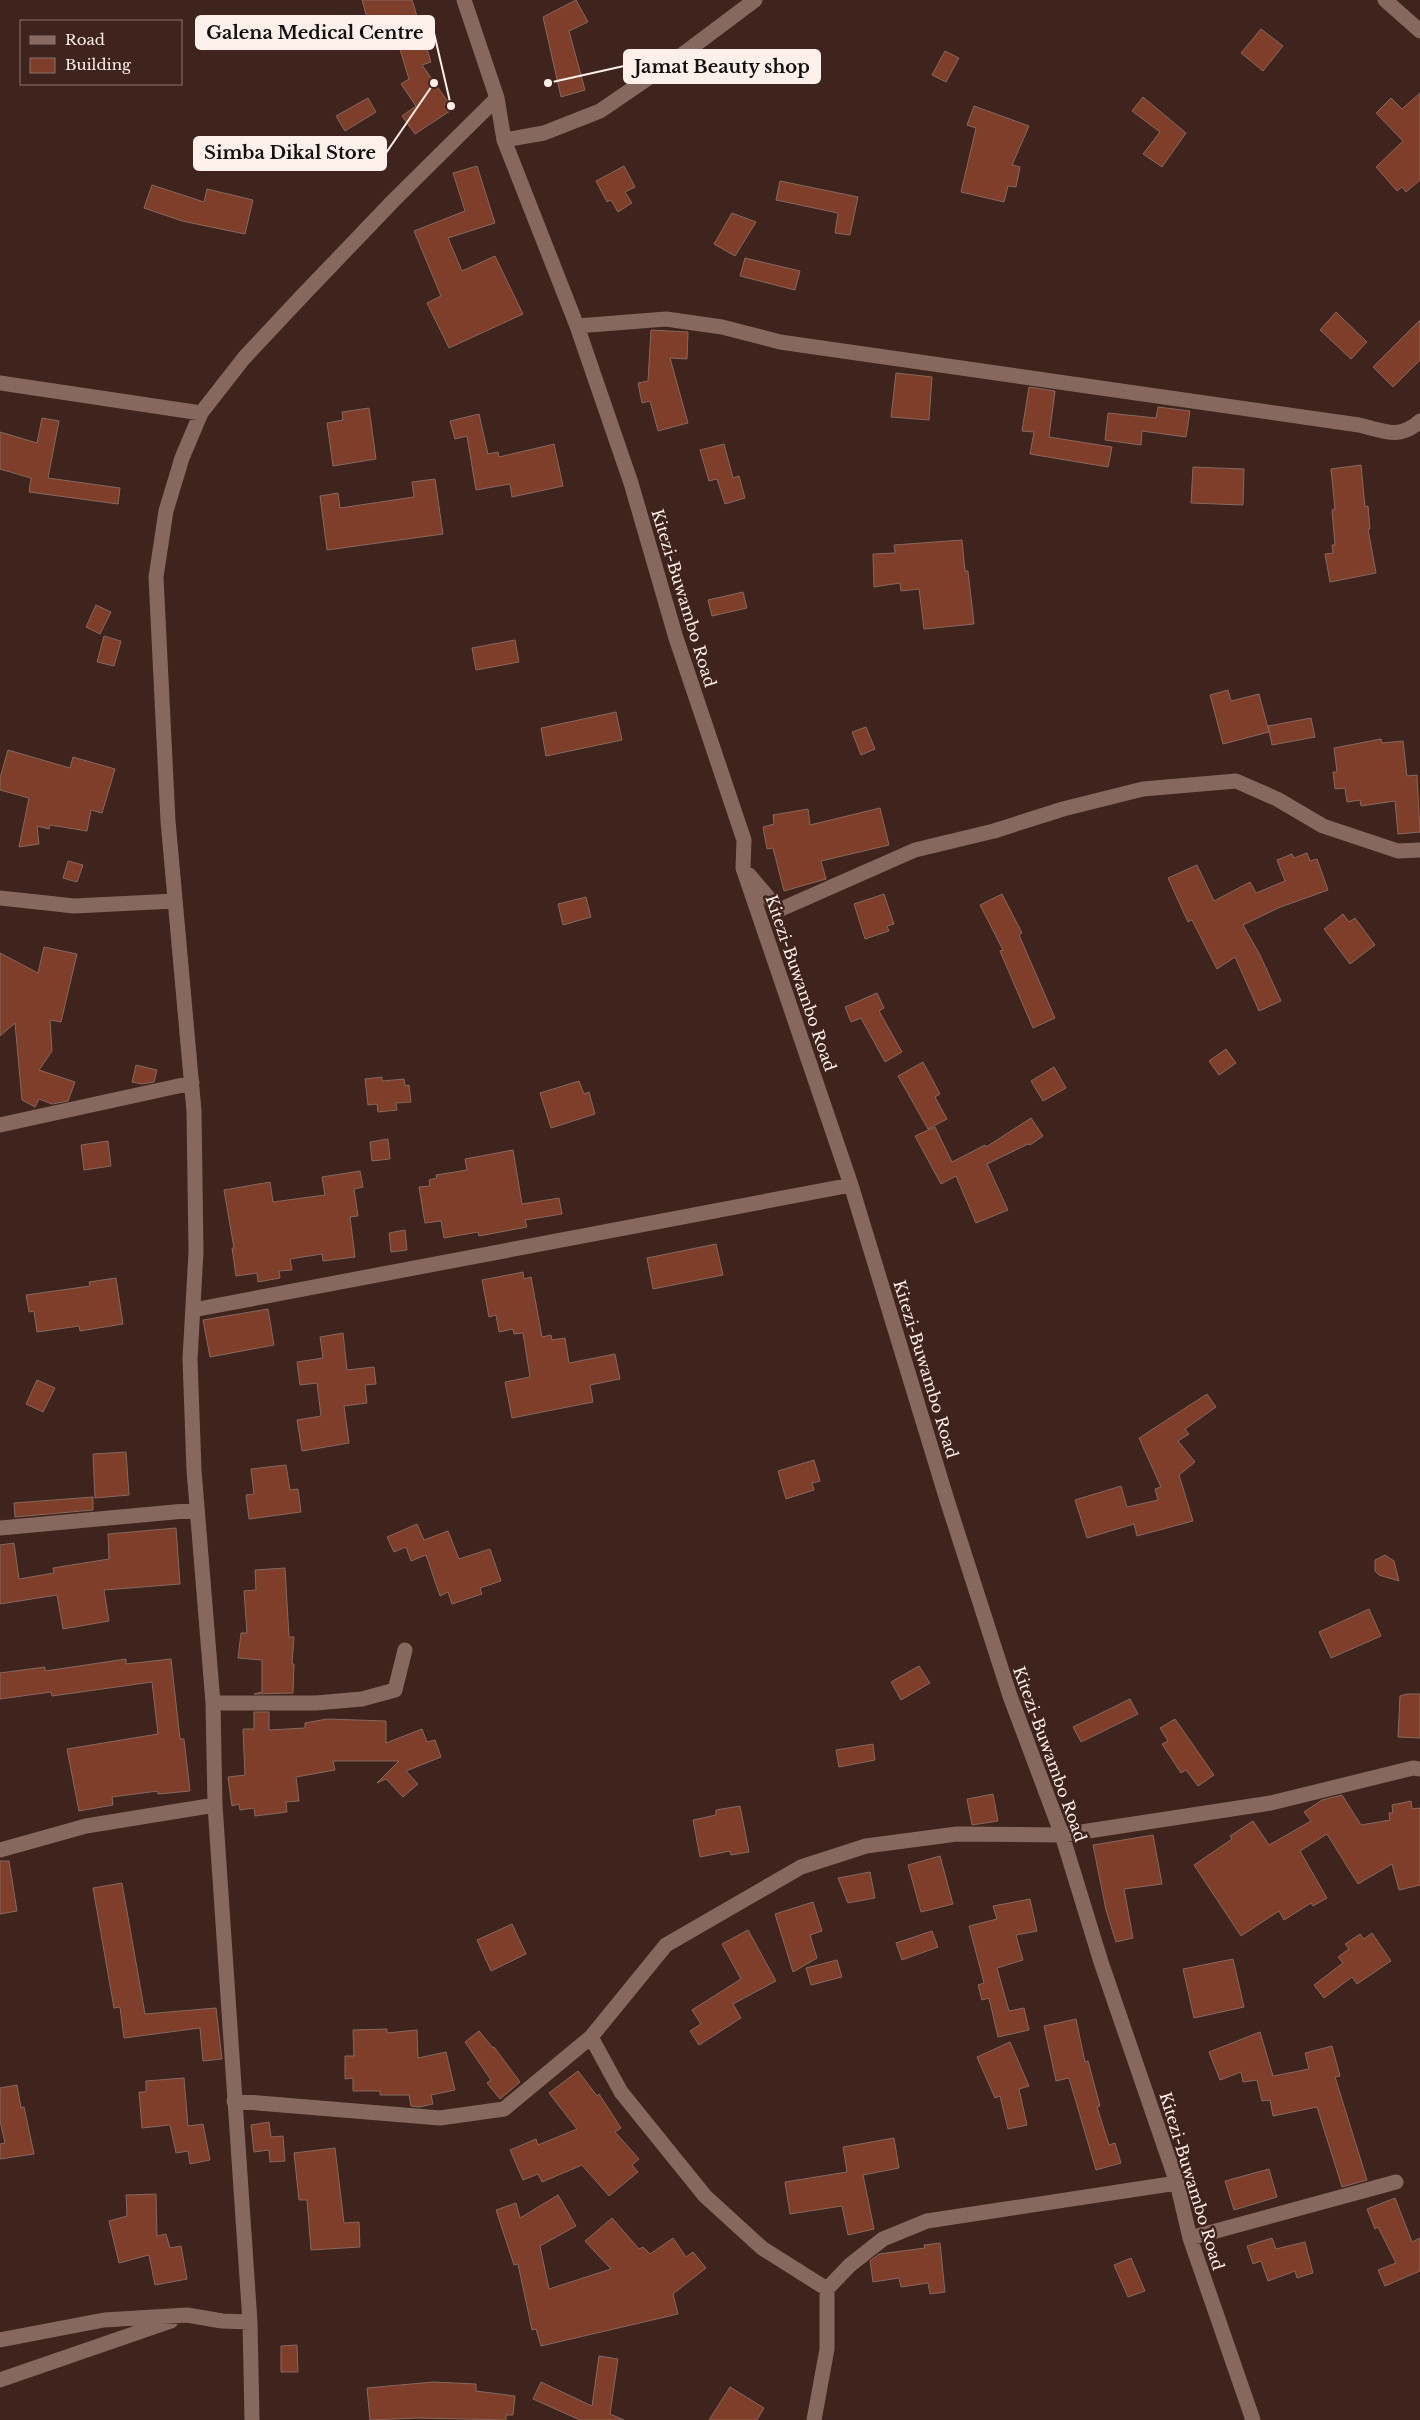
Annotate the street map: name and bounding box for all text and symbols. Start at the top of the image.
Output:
callout: Galena Medical Centre [196,16,434,49]
legend [20,20,182,85]
text: Galena Medical Centre [206,22,424,44]
text: Road [65,30,105,49]
callout: Jamat Beauty shop [624,50,820,83]
text: Building [65,55,132,74]
text: Jamat Beauty shop [630,56,810,78]
callout: Simba Dikal Store [194,137,386,170]
text: Simba Dikal Store [204,142,376,164]
street label: Kitezi-Buwambo Road [647,506,721,690]
street label: Kitezi-Buwambo Road [761,892,841,1074]
street label: Kitezi-Buwambo Road [889,1277,963,1461]
street label: Kitezi-Buwambo Road [1009,1664,1091,1845]
street label: Kitezi-Buwambo Road [1155,2089,1229,2273]

